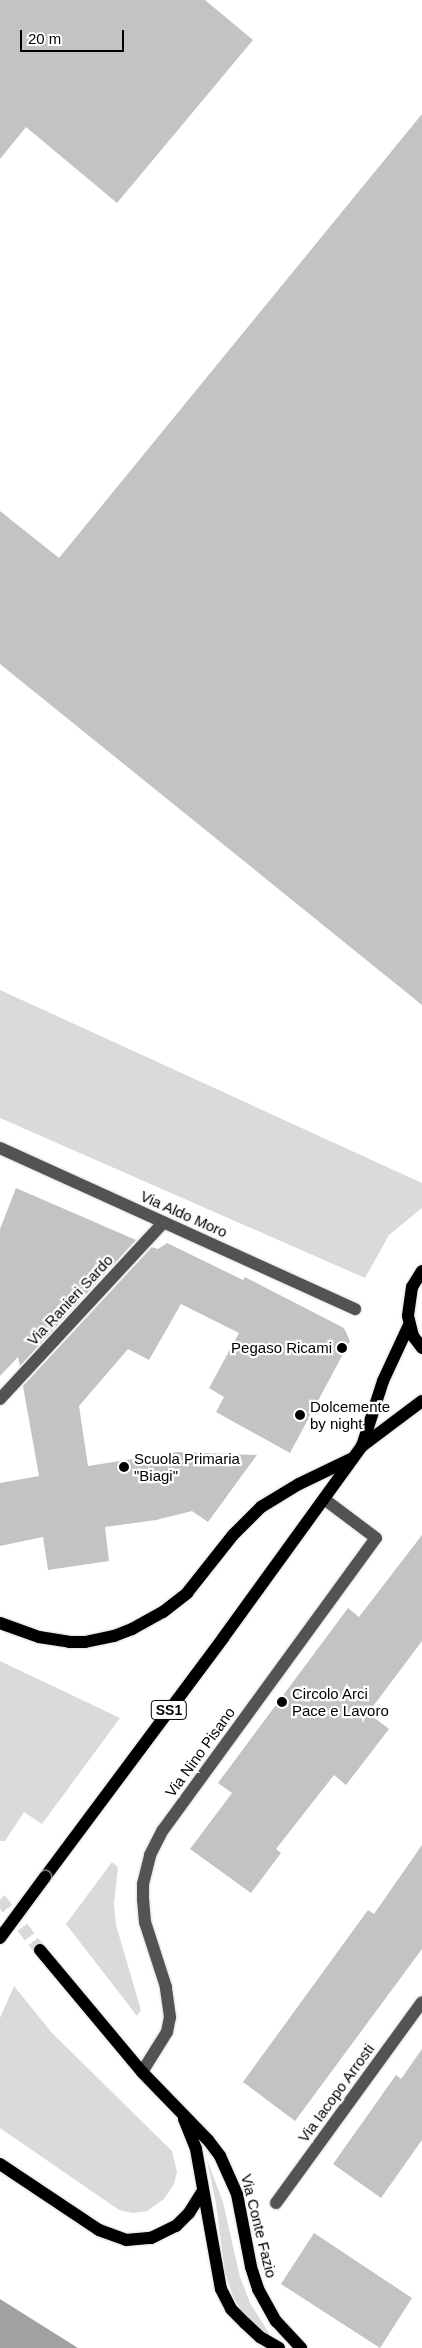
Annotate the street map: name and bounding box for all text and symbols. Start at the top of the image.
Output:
scale bar [22,20,126,52]
text: 20 m [28,30,61,47]
street label: Via Aldo Moro [137,1187,231,1241]
street label: Via Ranieri Sardo [23,1251,117,1349]
place label: Pegaso Ricami [231,1339,332,1357]
marker: Pegaso Ricami [336,1342,348,1354]
place label: Dolcemente by night [310,1397,390,1432]
marker: Dolcemente by night [294,1409,306,1421]
place label: Scuola Primaria "Biagi" [134,1449,240,1484]
marker: Scuola Primaria "Biagi" [118,1461,130,1473]
place label: Circolo Arci Pace e Lavoro [292,1684,389,1719]
marker: Circolo Arci Pace e Lavoro [276,1696,288,1708]
road number: SS1 [150,1698,188,1722]
street label: Via Nino Pisano [161,1704,239,1800]
street label: Via Iacopo Arrosti [294,2040,378,2146]
street label: Via Conte Fazio [237,2172,281,2280]

